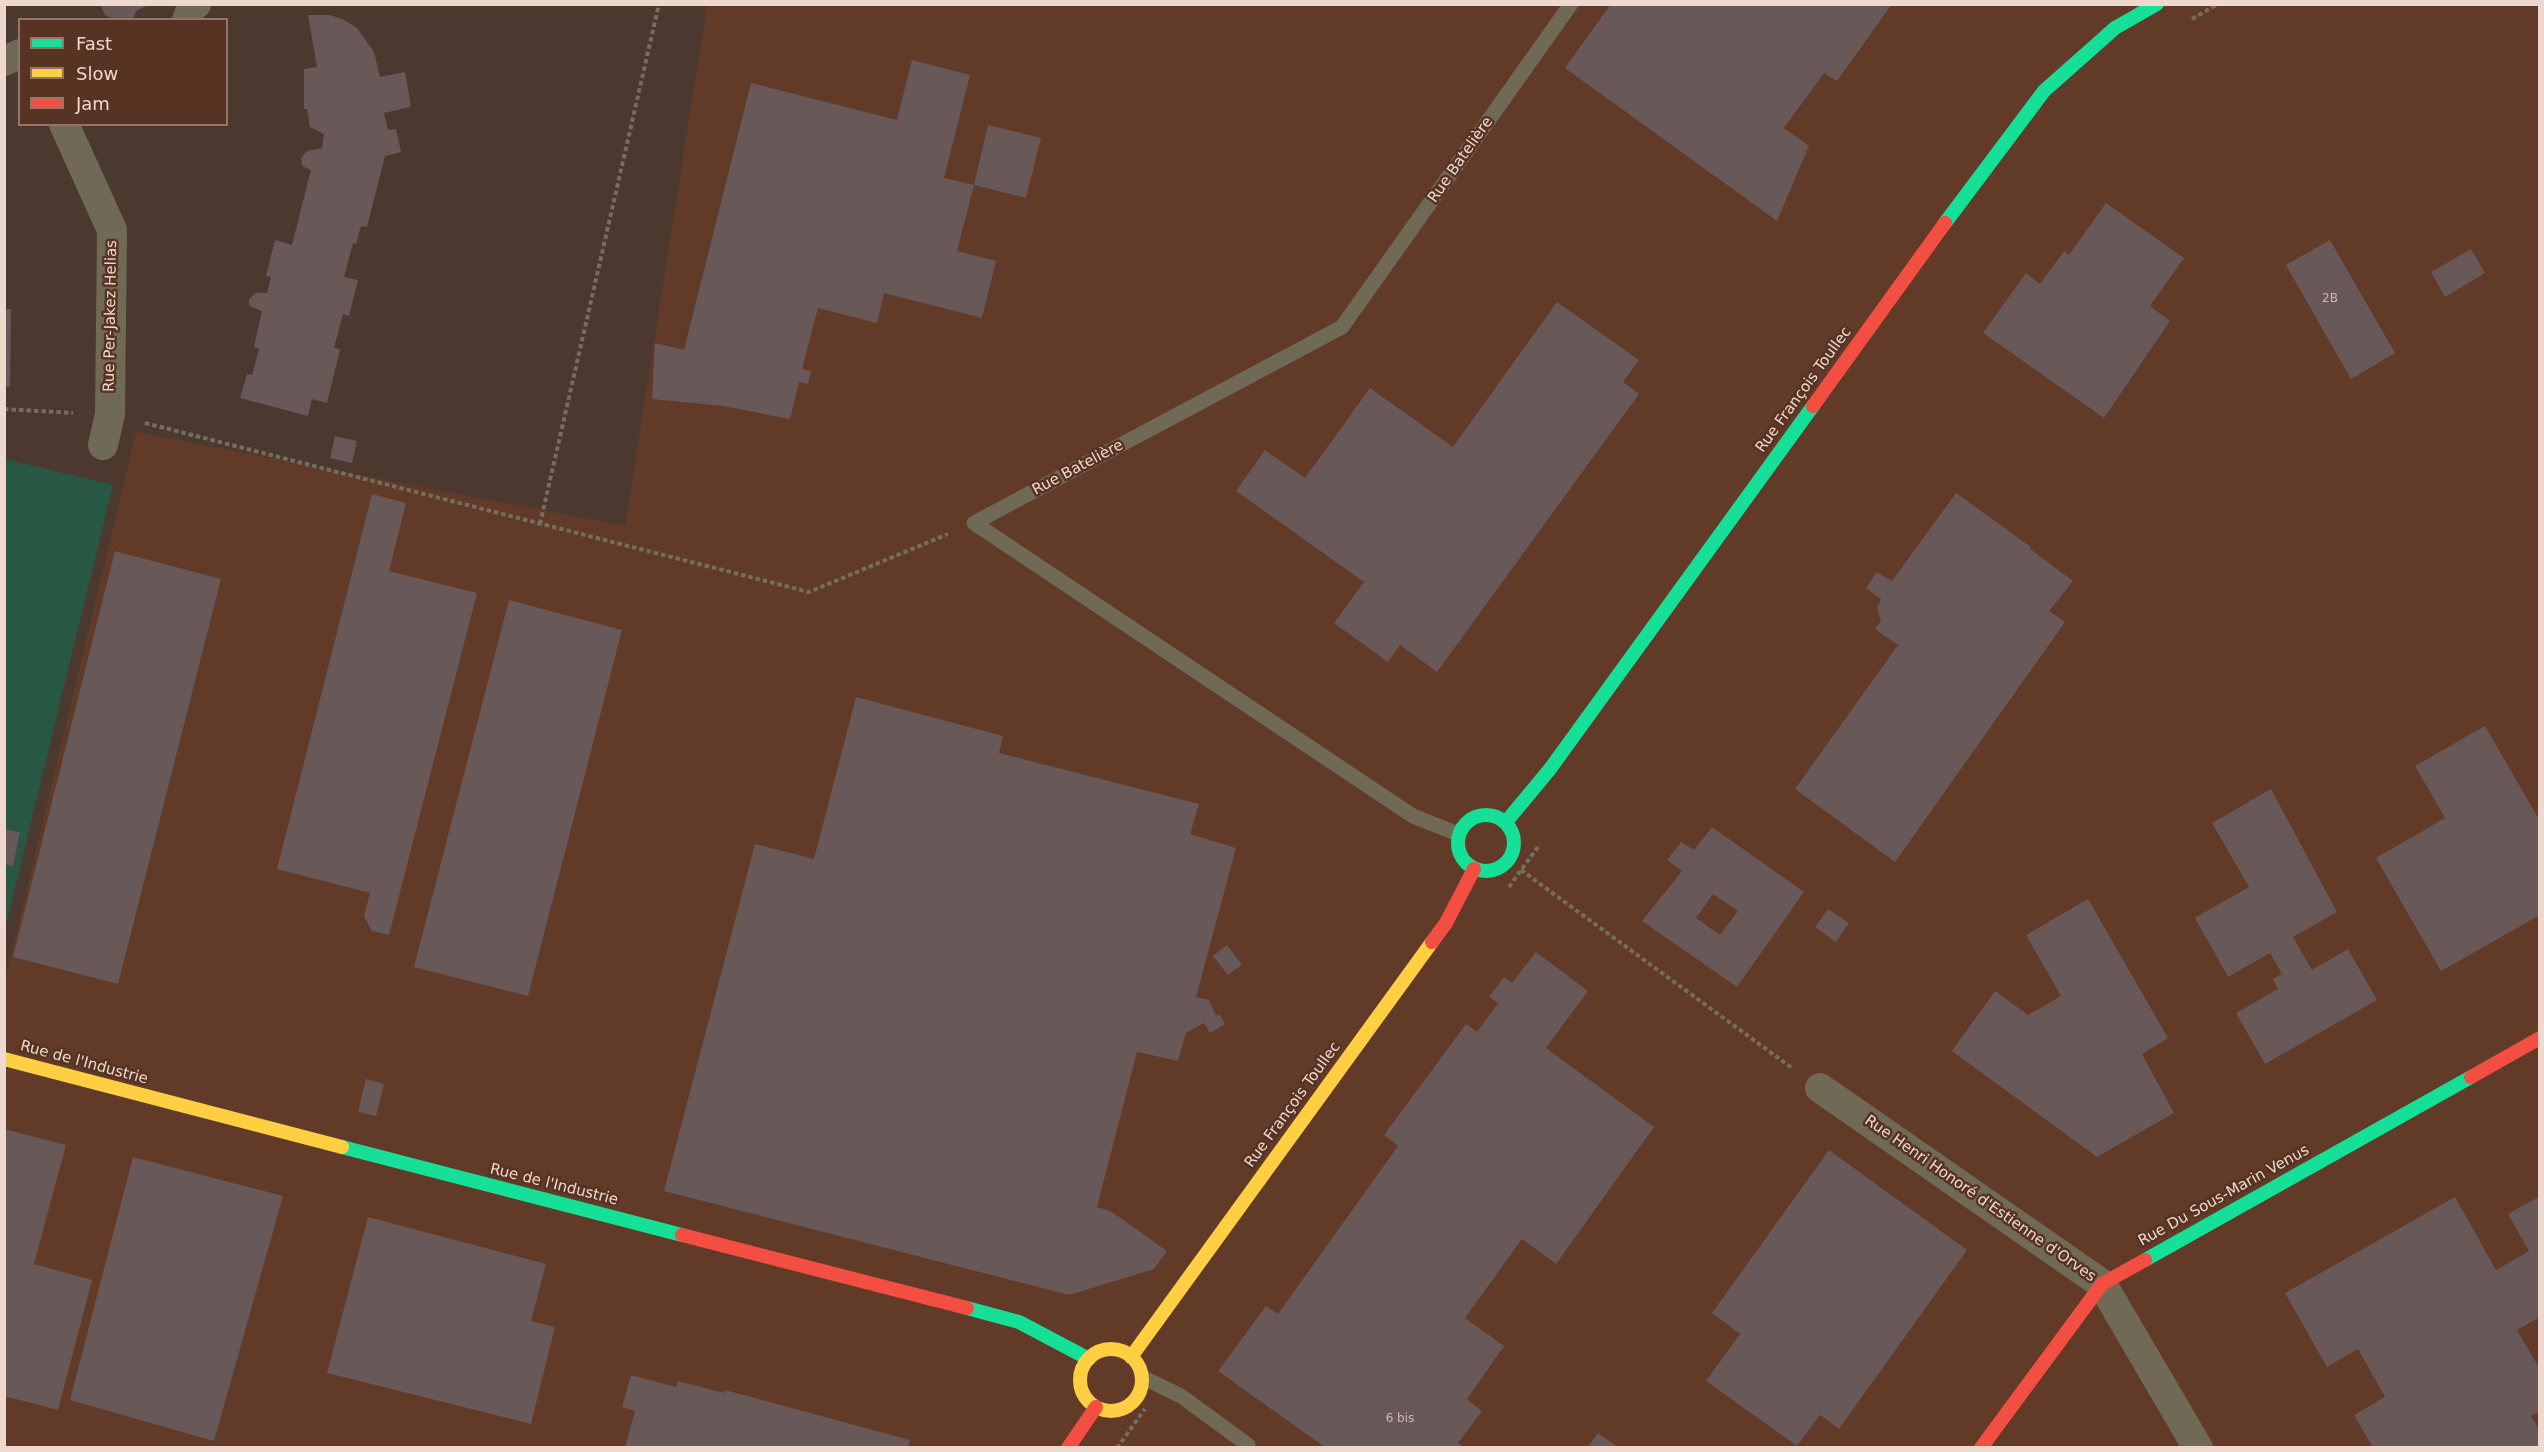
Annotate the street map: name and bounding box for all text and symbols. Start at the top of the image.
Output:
legend [18,18,228,126]
text: Fast [76,33,112,54]
text: Slow [76,63,118,84]
text: Jam [76,93,110,114]
street label: Rue Batelière [1425,114,1497,206]
street label: Rue Per-Jakez Helias [101,240,121,392]
house number: 2B [2322,292,2338,306]
street label: Rue François Toullec [1752,324,1856,456]
street label: Rue Batelière [1029,436,1127,500]
street label: Rue de l'Industrie [18,1037,150,1089]
street label: Rue François Toullec [1241,1039,1345,1171]
street label: Rue Henri Honoré d'Estienne d'Orves [1861,1112,2099,1286]
street label: Rue Du Sous-Marin Venus [2135,1141,2313,1251]
street label: Rue de l'Industrie [488,1160,620,1210]
house number: 6 bis [1386,1412,1414,1426]

